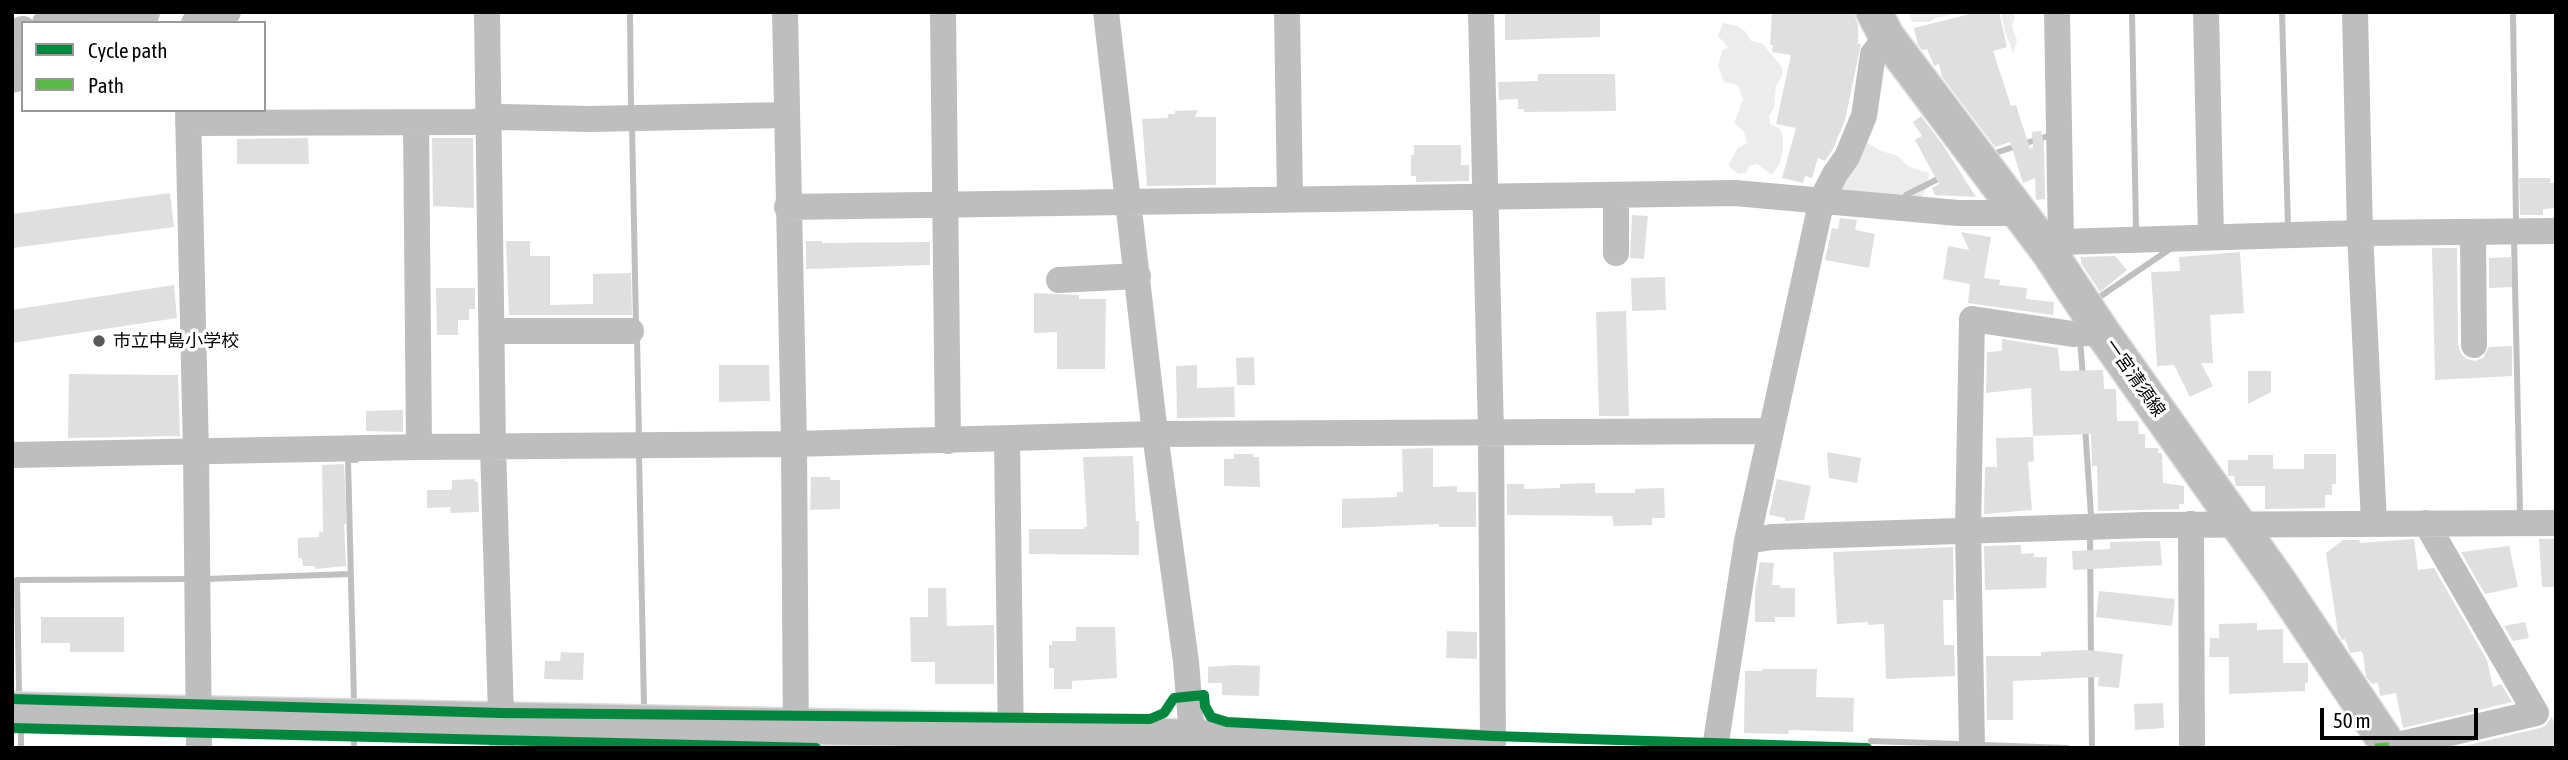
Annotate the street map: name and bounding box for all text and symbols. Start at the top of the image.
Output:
legend [21,21,266,112]
text: Cycle path [88,38,167,62]
text: Path [88,73,124,97]
place label: 市立中島小学校 [113,330,239,352]
marker: 市立中島小学校 [91,333,107,349]
street label: 一宮清須線 [2100,335,2170,421]
scale bar [2323,694,2480,738]
text: 50 m [2333,708,2371,732]

